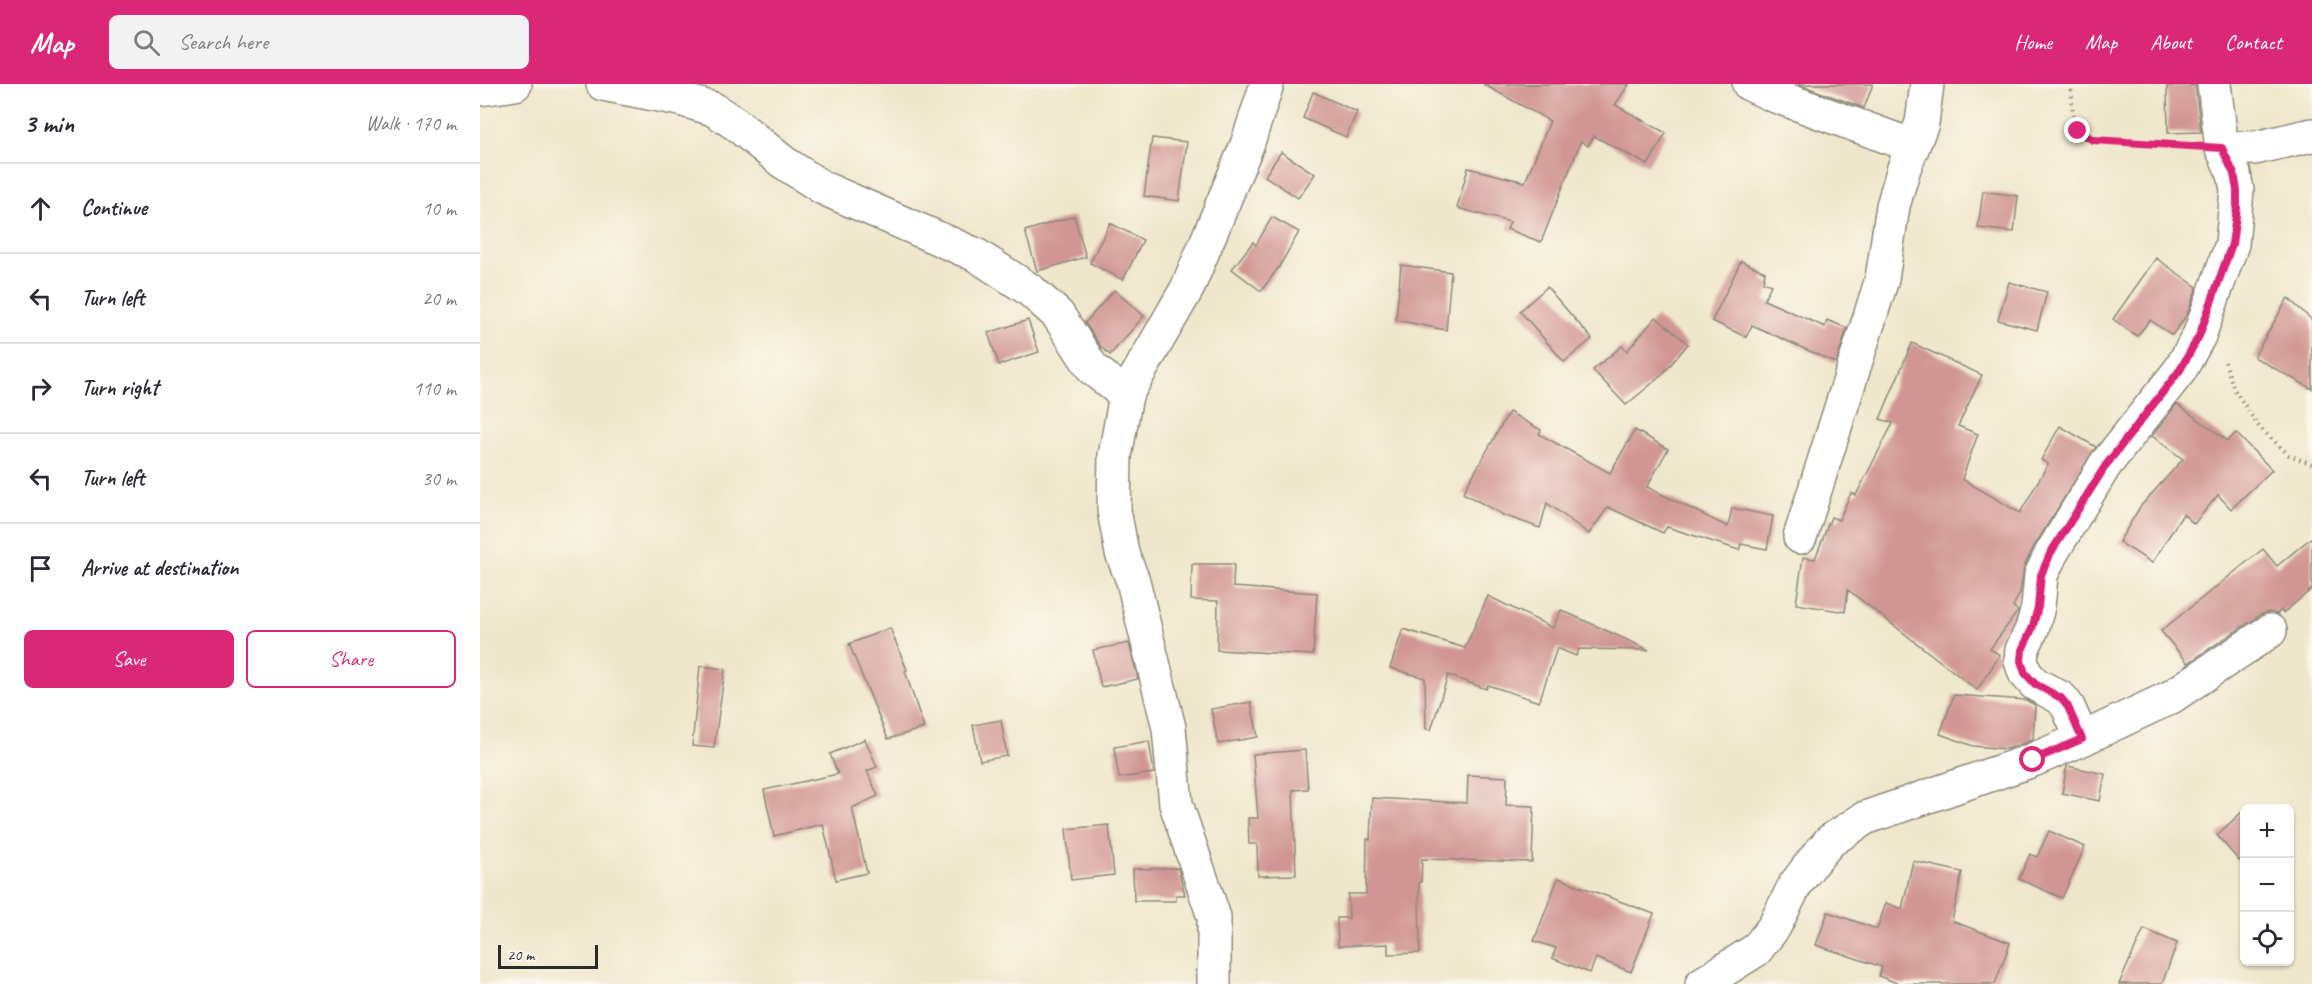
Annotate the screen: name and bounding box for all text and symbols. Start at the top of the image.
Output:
search box [109,15,529,69]
text: Map [30,25,73,60]
icon: search [130,26,163,59]
text: Search here [178,28,268,56]
text: Home [2014,29,2052,55]
text: Map [2085,29,2117,55]
text: About [2150,29,2192,55]
text: Contact [2225,29,2282,55]
text: 3 min [24,107,74,140]
text: Walk · 170 m [366,111,456,136]
route end [2064,117,2090,143]
icon: ahead [24,192,57,225]
text: Continue [81,194,147,222]
text: 10 m [422,196,456,221]
icon: left [24,282,57,315]
text: Turn left [81,284,145,312]
text: 20 m [422,286,456,311]
icon: right [24,372,57,405]
text: Turn right [81,374,158,402]
text: 110 m [413,376,456,401]
icon: left [24,462,57,495]
text: Turn left [81,464,145,492]
text: 30 m [422,466,456,491]
icon: arrive [24,552,57,585]
text: Arrive at destination [81,554,238,582]
button: Save [24,630,234,688]
button: Share [246,630,456,688]
route start [2019,746,2045,772]
map controls [2240,804,2294,966]
button: + [2240,804,2294,858]
button: − [2240,858,2294,912]
button: locate [2240,912,2294,966]
scale bar [498,942,598,970]
text: 20 m [507,945,534,965]

